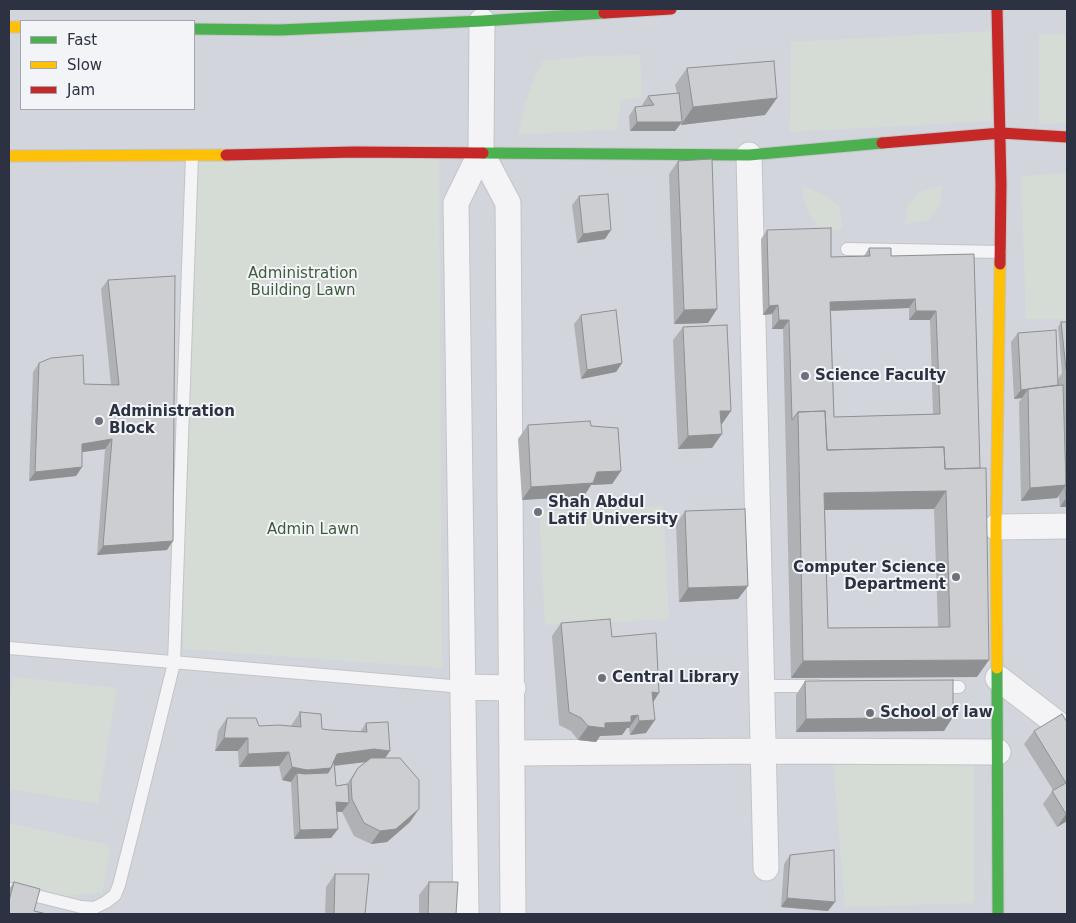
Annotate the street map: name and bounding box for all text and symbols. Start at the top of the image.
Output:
legend [20,20,195,110]
text: Fast [67,31,97,49]
text: Slow [67,56,102,74]
text: Jam [67,81,95,99]
park label: Administration Building Lawn [248,265,358,300]
place label: Science Faculty [815,367,946,385]
marker: Science Faculty [799,370,811,382]
place label: Administration Block [109,403,235,438]
marker: Administration Block [93,415,105,427]
place label: Shah Abdul Latif University [548,494,678,529]
marker: Shah Abdul Latif University [532,506,544,518]
park label: Admin Lawn [267,521,359,539]
place label: Computer Science Department [793,559,946,594]
marker: Computer Science Department [950,571,962,583]
place label: Central Library [612,669,739,687]
marker: Central Library [596,672,608,684]
place label: School of law [880,704,993,722]
marker: School of law [864,707,876,719]

